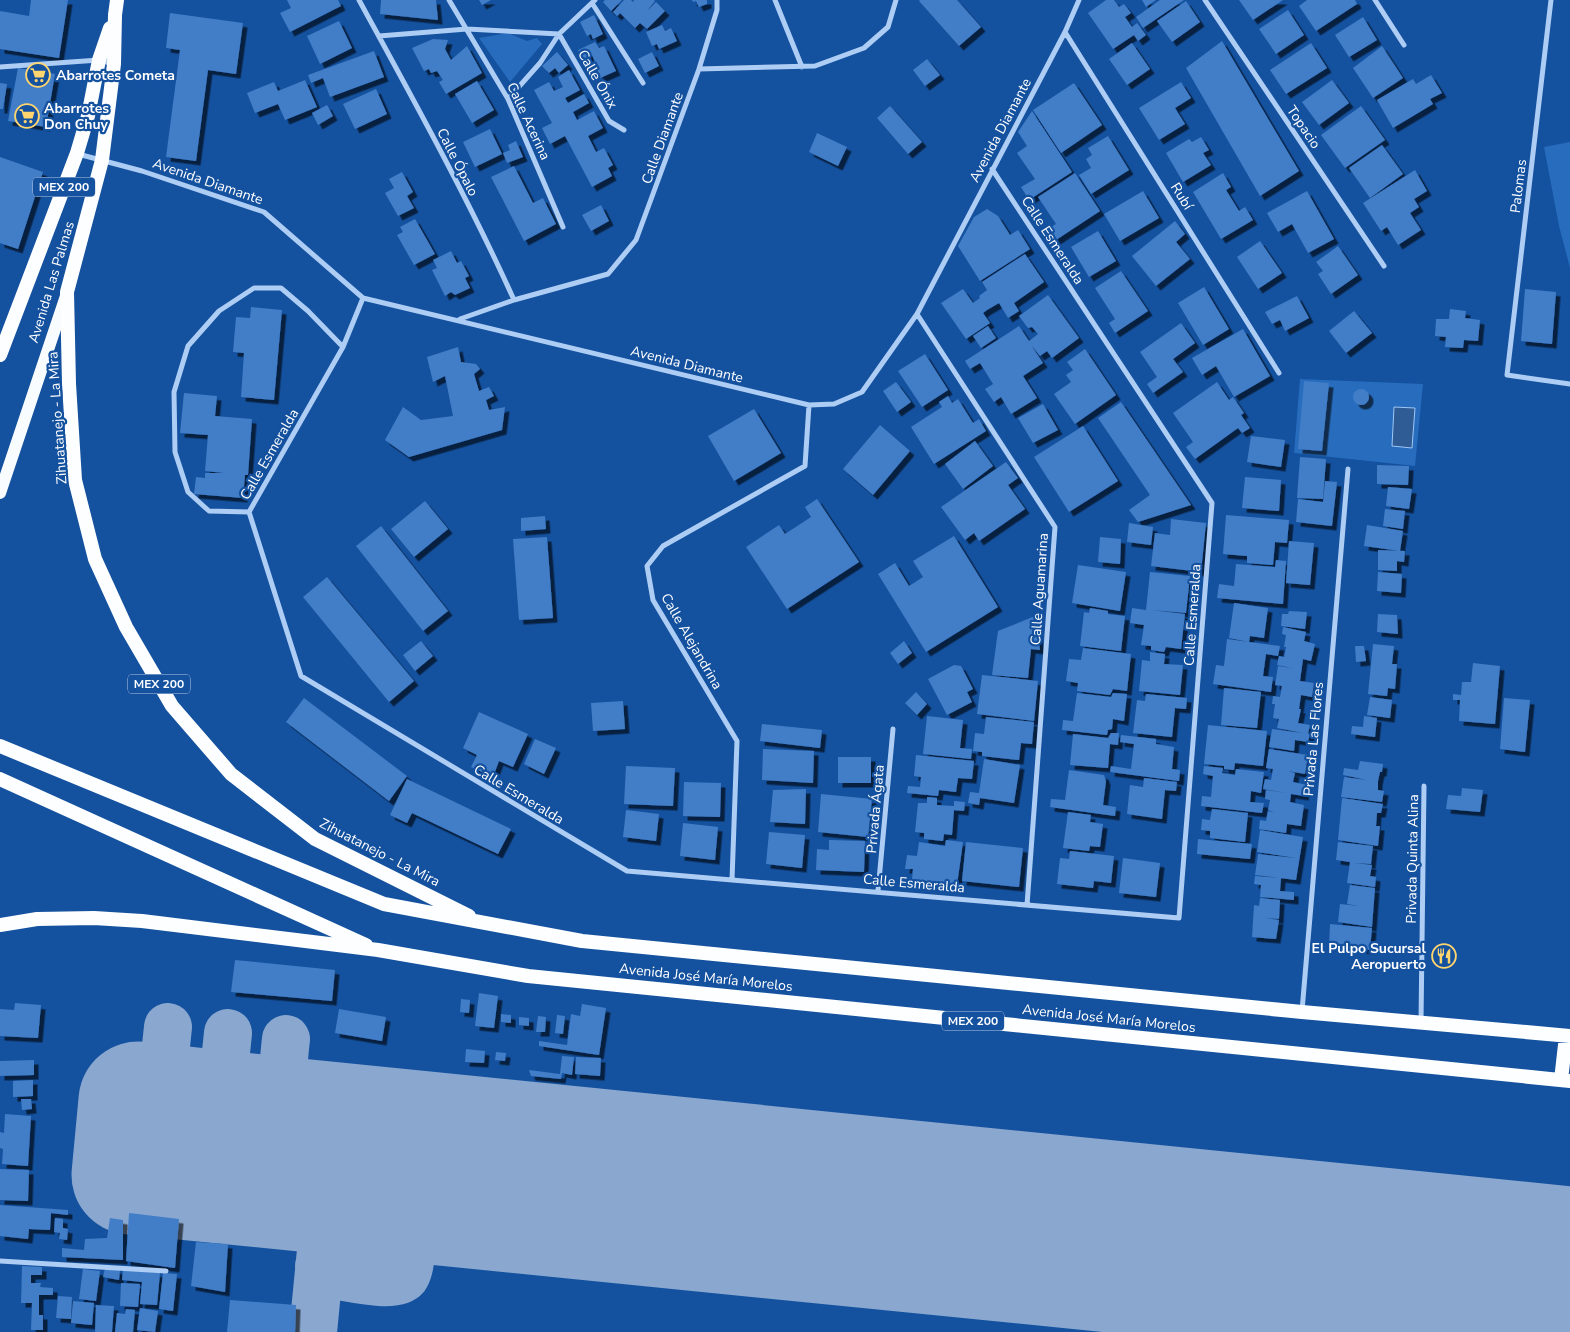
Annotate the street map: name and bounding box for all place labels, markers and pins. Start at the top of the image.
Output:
supermarket icon: Abarrotes Cometa [25,62,51,88]
place label: Abarrotes Cometa [56,66,175,85]
place label: Abarrotes Don Chuy [44,99,109,134]
supermarket icon: Abarrotes Don Chuy [14,103,40,129]
place label: El Pulpo Sucursal Aeropuerto [1312,939,1427,974]
restaurant icon: El Pulpo Sucursal Aeropuerto [1431,943,1457,969]

